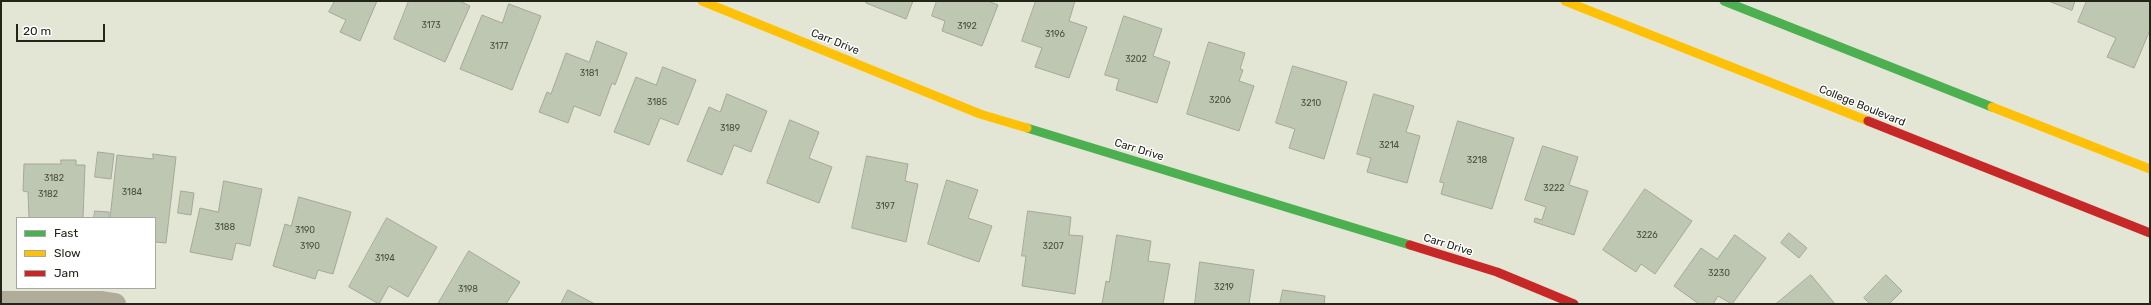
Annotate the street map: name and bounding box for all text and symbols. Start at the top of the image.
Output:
scale bar [18,16,107,42]
house number: 3173 [421,20,441,30]
house number: 3192 [957,21,977,31]
text: 20 m [23,24,51,38]
street label: Carr Drive [809,26,861,58]
house number: 3196 [1045,29,1065,39]
house number: 3177 [490,41,508,51]
house number: 3202 [1125,54,1147,64]
house number: 3181 [580,68,598,78]
street label: College Boulevard [1817,83,1907,129]
house number: 3206 [1209,95,1231,105]
house number: 3185 [647,97,667,107]
house number: 3210 [1301,98,1321,108]
house number: 3189 [720,123,740,133]
street label: Carr Drive [1113,136,1165,164]
house number: 3214 [1379,140,1399,150]
house number: 3218 [1467,155,1487,165]
house number: 3182 [44,173,64,183]
house number: 3222 [1543,183,1565,193]
house number: 3184 [122,187,142,197]
house number: 3182 [38,189,58,199]
house number: 3197 [875,201,895,211]
legend [16,217,156,289]
house number: 3188 [215,222,235,232]
house number: 3190 [295,225,315,235]
text: Fast [54,226,78,240]
house number: 3226 [1636,230,1658,240]
street label: Carr Drive [1422,231,1474,259]
house number: 3190 [300,241,320,251]
house number: 3207 [1042,241,1064,251]
text: Slow [54,246,81,260]
house number: 3194 [375,253,395,263]
text: Jam [54,266,79,280]
house number: 3230 [1708,268,1730,278]
house number: 3219 [1214,282,1234,292]
house number: 3198 [458,284,478,294]

